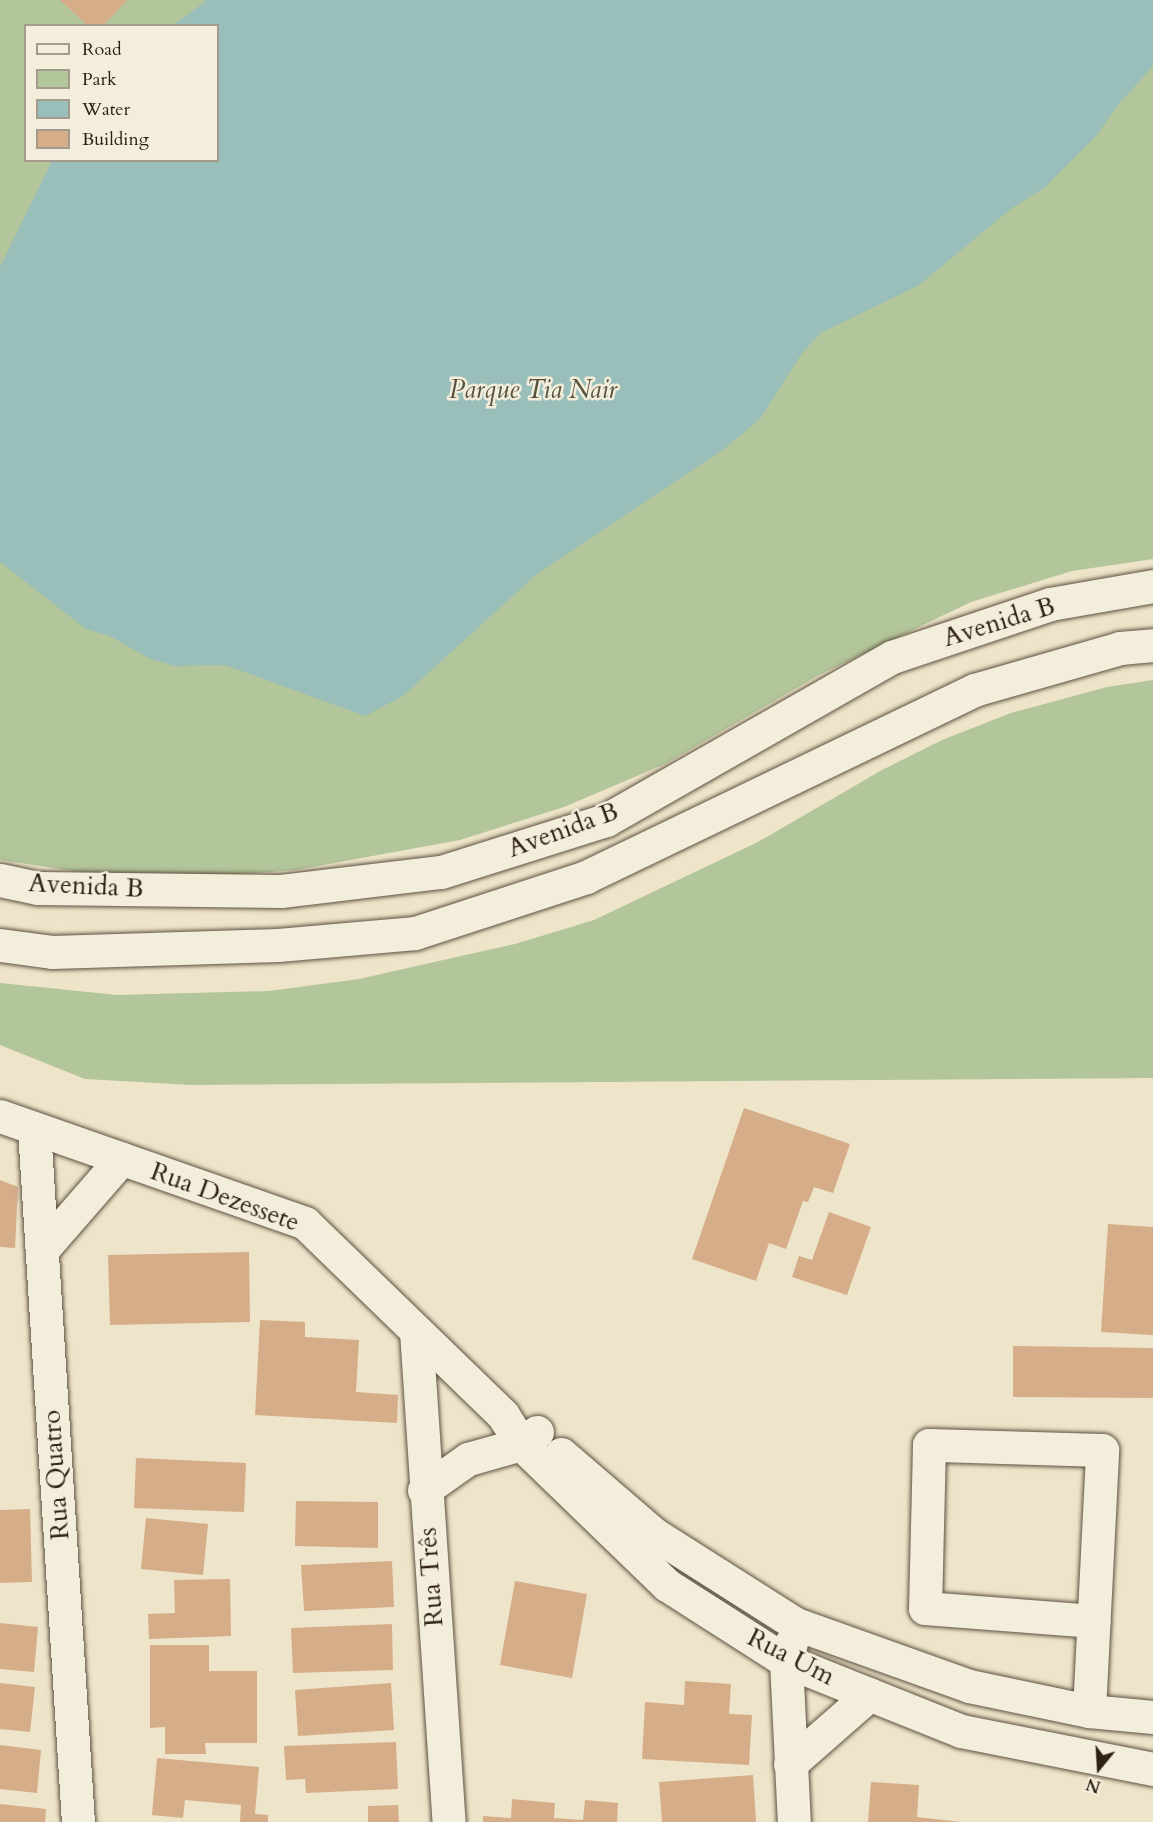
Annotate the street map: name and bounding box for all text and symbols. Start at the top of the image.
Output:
legend [24,24,219,162]
text: Road [82,37,122,62]
text: Park [82,67,117,92]
text: Water [82,97,130,122]
text: Building [82,127,149,152]
park label: Parque Tia Nair [449,374,617,406]
street label: Avenida B [939,590,1059,654]
street label: Avenida B [504,796,622,864]
street label: Avenida B [28,867,144,905]
street label: Rua Dezessete [146,1156,304,1238]
street label: Rua Quatro [36,1409,76,1541]
street label: Rua Três [412,1526,450,1628]
street label: Rua Um [742,1622,840,1692]
north arrow [1069,1738,1129,1798]
text: N [1083,1773,1103,1798]

